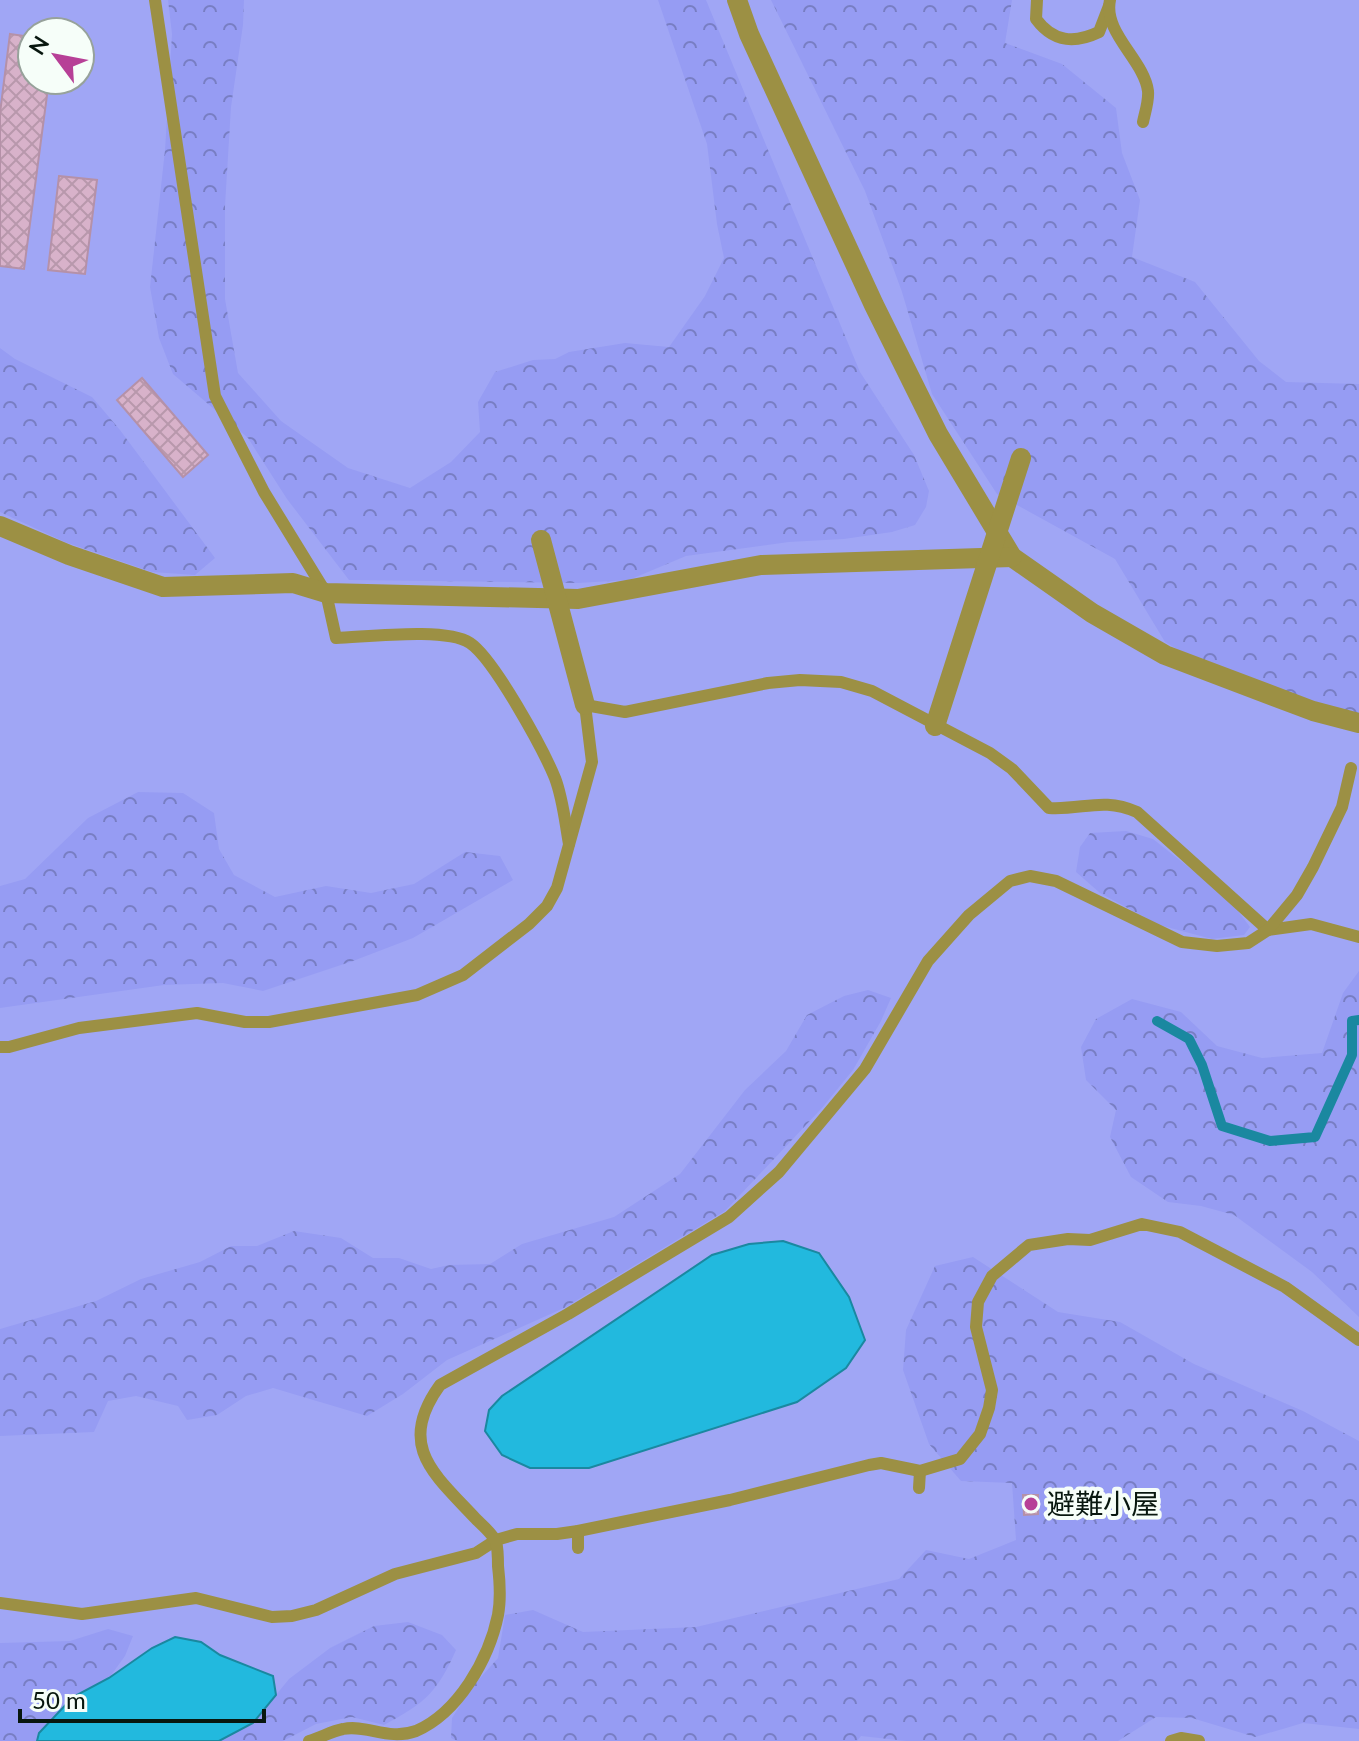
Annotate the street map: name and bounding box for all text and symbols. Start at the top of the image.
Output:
north arrow [16,16,96,96]
text: N [23,31,55,59]
place label: 避難小屋 [1047,1486,1159,1520]
marker: 避難小屋 [1022,1495,1040,1513]
scale bar [20,1673,264,1723]
text: 50 m [32,1685,86,1714]

